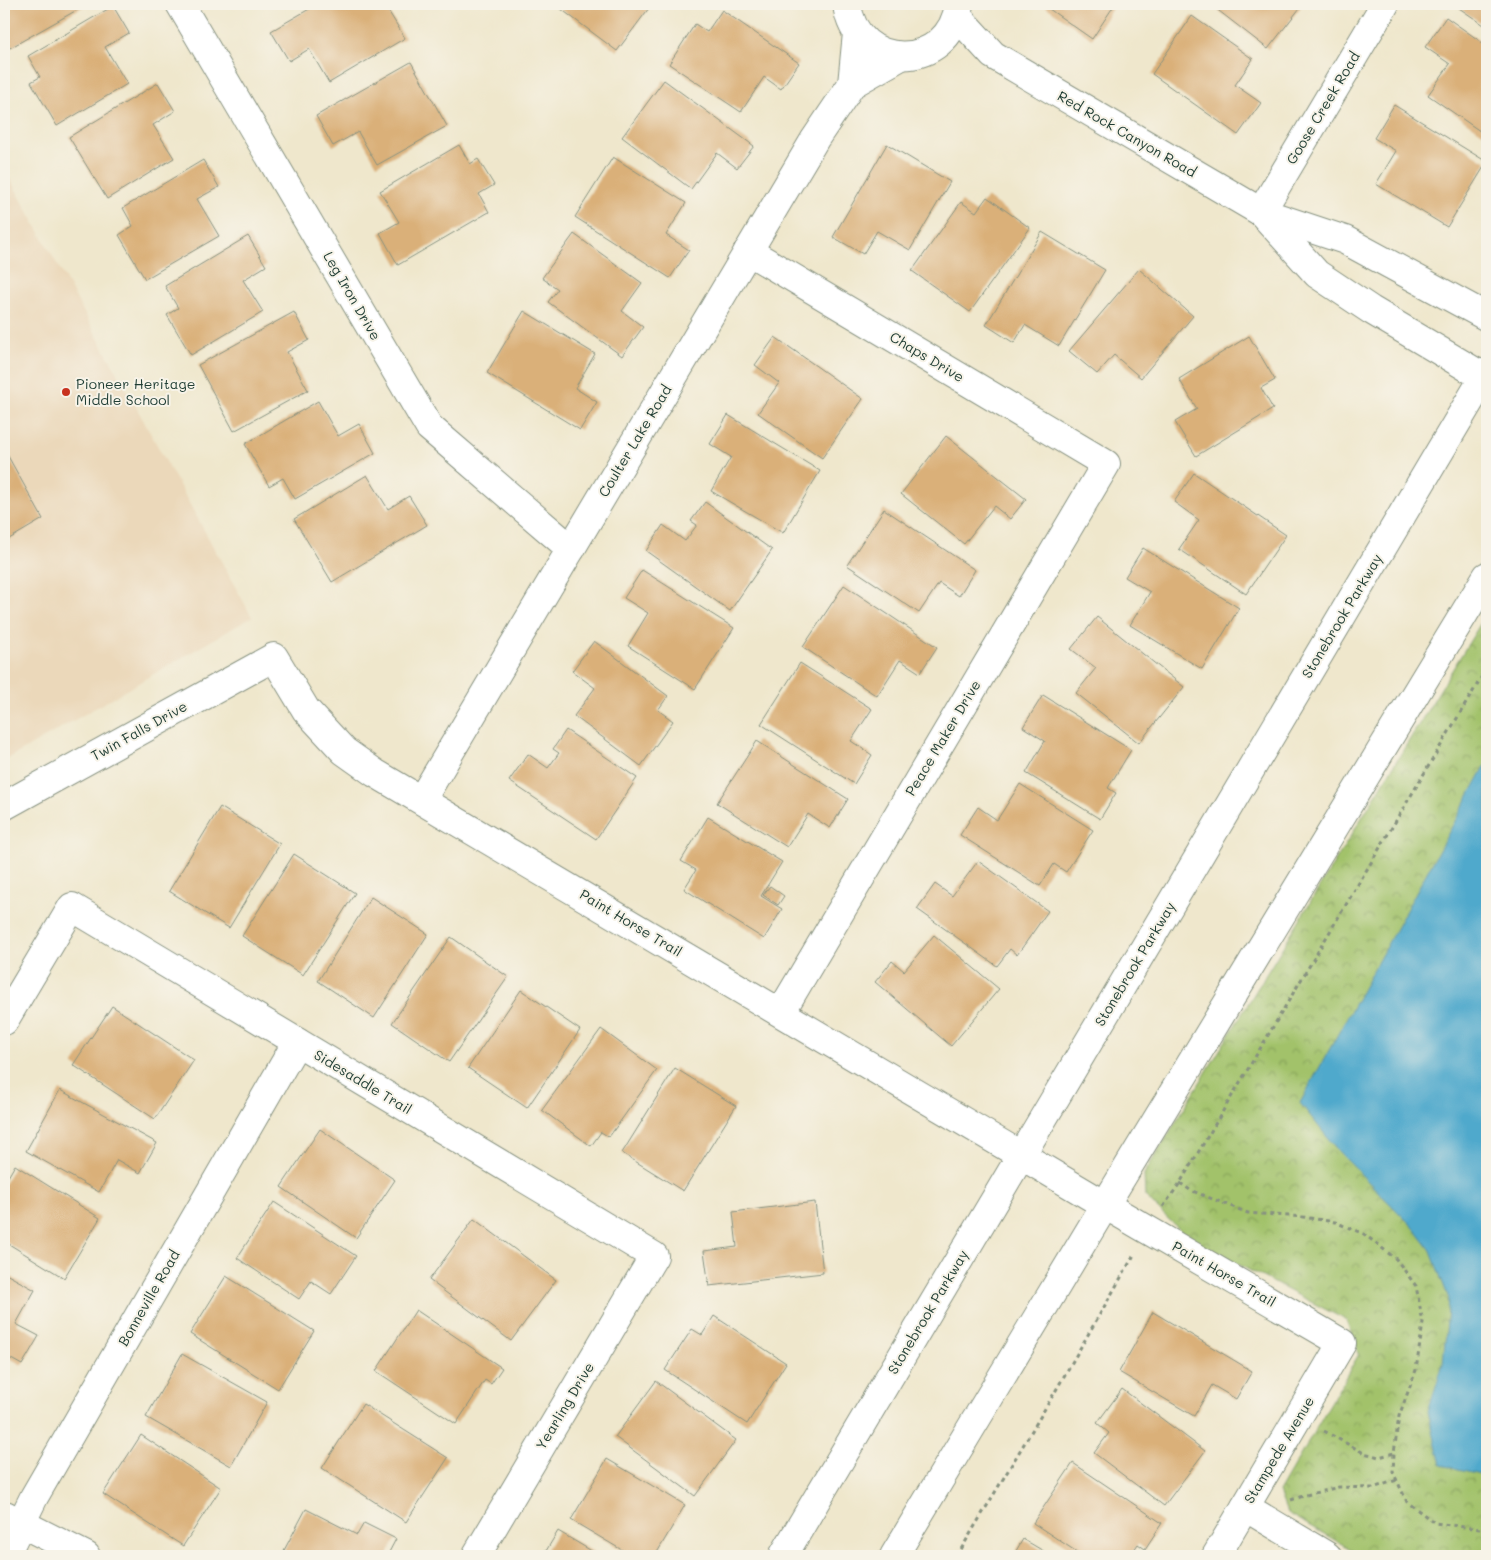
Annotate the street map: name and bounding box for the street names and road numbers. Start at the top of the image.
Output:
street label: Goose Creek Road [1281,48,1364,168]
street label: Red Rock Canyon Road [1054,86,1200,181]
street label: Leg Iron Drive [319,248,385,344]
street label: Chaps Drive [887,327,968,386]
street label: Coulter Lake Road [594,381,676,500]
street label: Stonebrook Parkway [1297,550,1386,681]
street label: Peace Maker Drive [900,676,985,799]
street label: Twin Falls Drive [87,696,190,765]
street label: Paint Horse Trail [576,884,686,961]
street label: Stonebrook Parkway [1090,898,1179,1029]
street label: Sidesaddle Trail [311,1045,416,1118]
street label: Paint Horse Trail [1169,1236,1279,1311]
street label: Bonneville Road [113,1246,184,1349]
street label: Stonebrook Parkway [883,1246,972,1377]
street label: Yearling Drive [531,1359,598,1453]
street label: Stampede Avenue [1239,1393,1318,1507]

